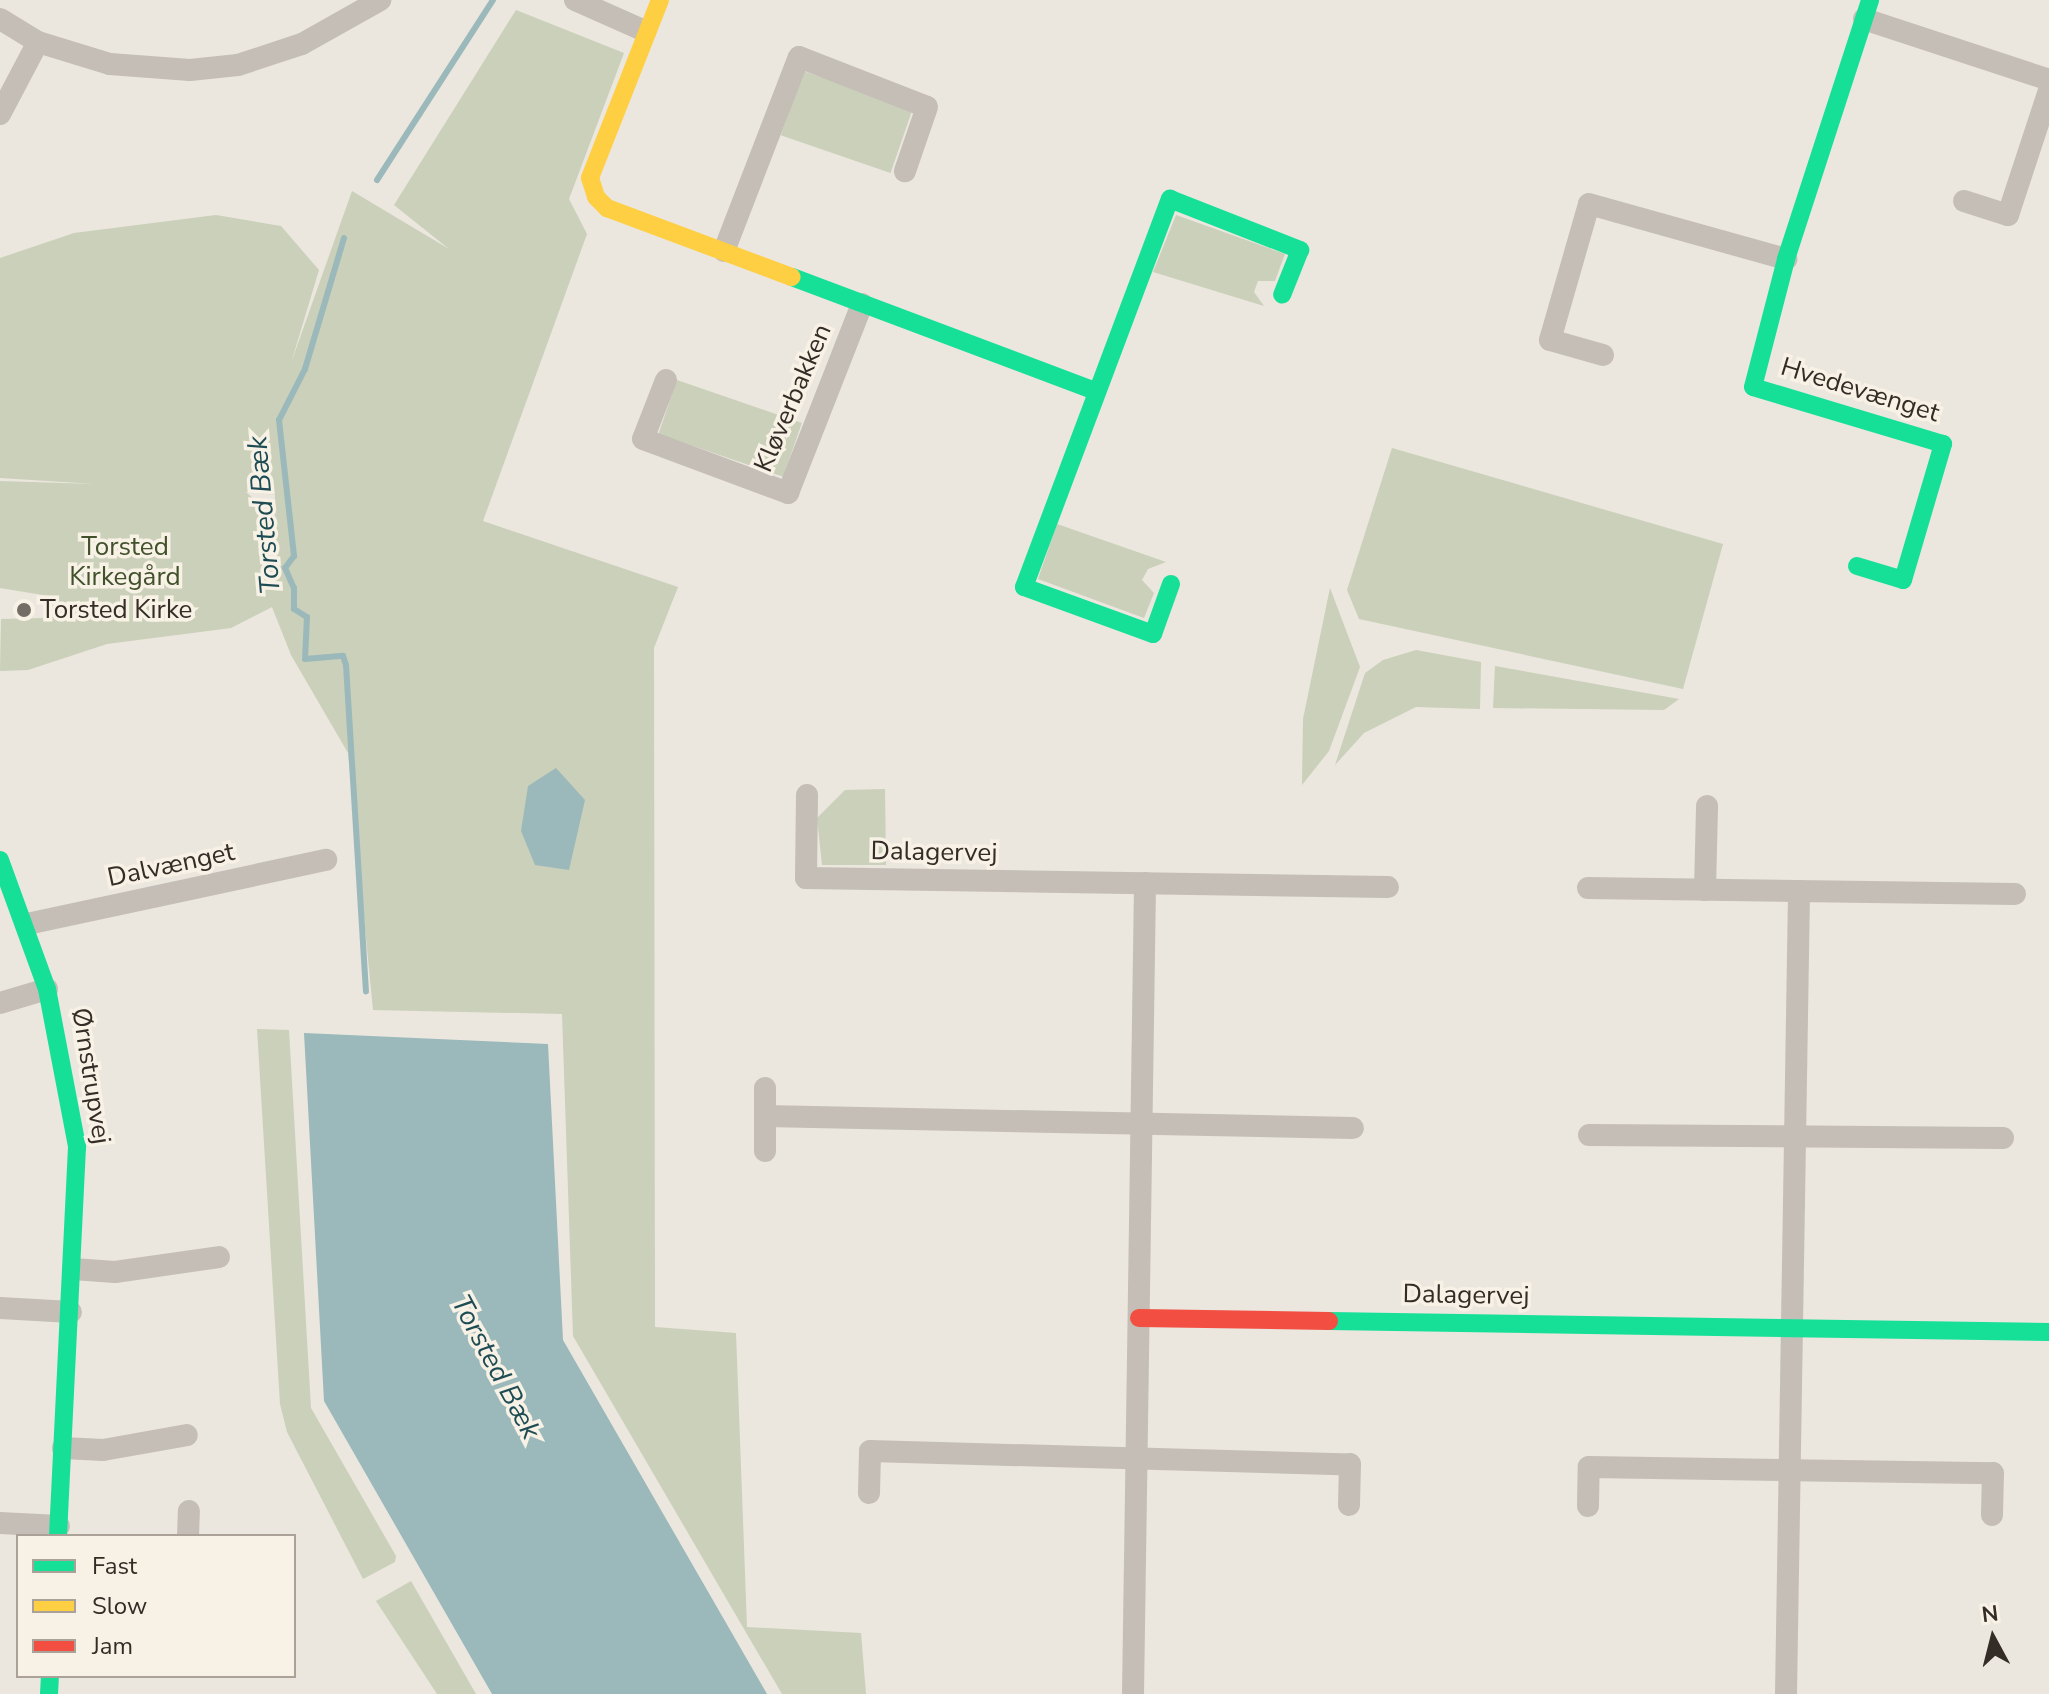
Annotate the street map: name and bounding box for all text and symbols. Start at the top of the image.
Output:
street label: Kløverbakken [748,319,838,477]
street label: Hvedevænget [1777,351,1943,429]
water label: Torsted Bæk [240,435,288,595]
park label: Torsted Kirkegård [69,531,181,592]
place label: Torsted Kirke [40,594,192,626]
marker: Torsted Kirke [15,601,33,619]
street label: Dalagervej [870,835,998,869]
street label: Dalvænget [105,836,237,894]
street label: Ørnstrupvej [65,1006,117,1146]
street label: Dalagervej [1402,1278,1530,1312]
water label: Torsted Bæk [444,1289,548,1445]
legend [16,1534,296,1678]
text: Fast [92,1550,137,1582]
text: Slow [92,1590,147,1622]
north arrow [1953,1598,2033,1678]
text: N [1980,1598,2000,1630]
text: Jam [92,1630,133,1662]

